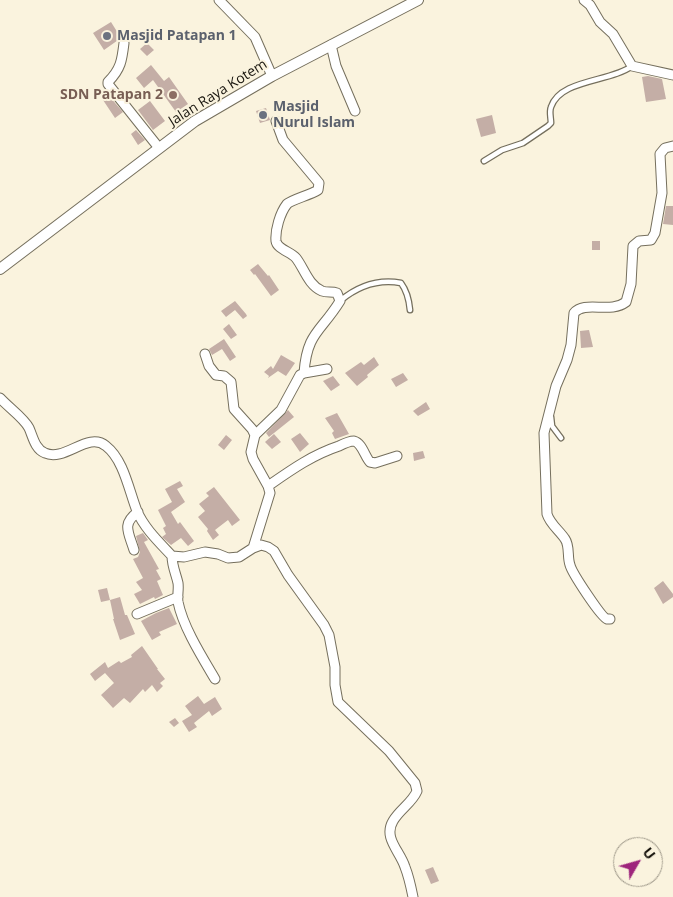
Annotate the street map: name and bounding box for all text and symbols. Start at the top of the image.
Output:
place label: Masjid Patapan 1 [117,28,237,44]
marker: Masjid Patapan 1 [101,30,113,42]
street label: Jalan Raya Kotem [166,56,270,130]
place label: SDN Patapan 2 [60,87,163,103]
marker: SDN Patapan 2 [167,89,179,101]
place label: Masjid Nurul Islam [273,99,355,132]
marker: Masjid Nurul Islam [257,109,269,121]
north arrow [613,837,663,887]
text: U [639,843,660,863]

